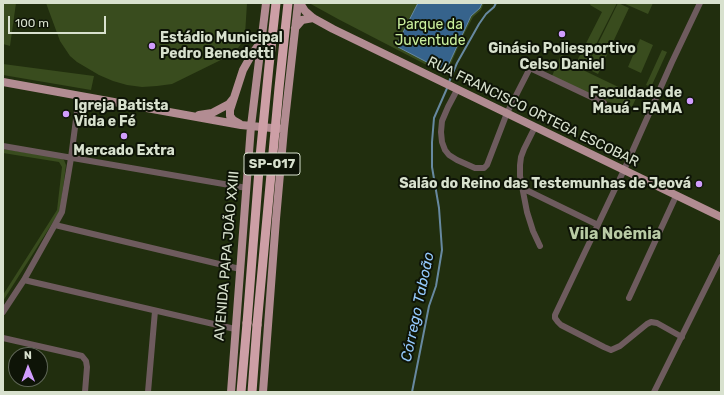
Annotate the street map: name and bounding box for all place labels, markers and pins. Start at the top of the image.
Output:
marker: Ginásio Poliesportivo Celso Daniel [557,29,567,39]
place label: Estádio Municipal Pedro Benedetti [160,30,283,62]
marker: Estádio Municipal Pedro Benedetti [147,41,157,51]
place label: Ginásio Poliesportivo Celso Daniel [488,41,636,74]
place label: Faculdade de Mauá - FAMA [590,85,682,118]
marker: Faculdade de Mauá - FAMA [685,96,695,106]
place label: Igreja Batista Vida e Fé [74,98,169,130]
marker: Igreja Batista Vida e Fé [61,109,71,119]
marker: Mercado Extra [119,131,129,141]
place label: Mercado Extra [73,143,175,159]
place label: Salão do Reino das Testemunhas de Jeová [399,176,691,192]
marker: Salão do Reino das Testemunhas de Jeová [694,179,704,189]

